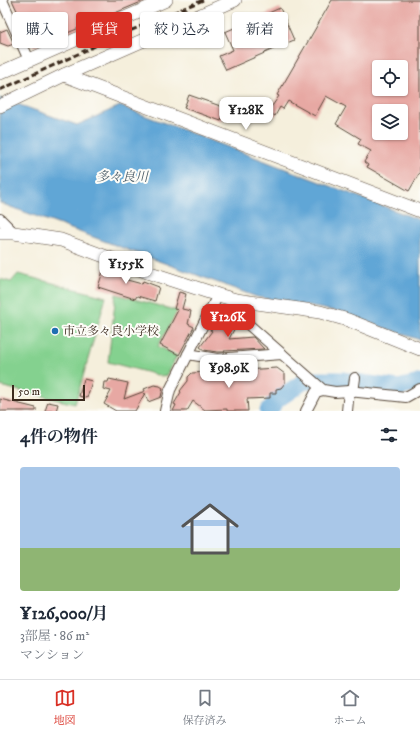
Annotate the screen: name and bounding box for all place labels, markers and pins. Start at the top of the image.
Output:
pin: ¥128K [218,97,274,131]
pin: ¥155K [98,251,154,285]
pin: ¥126K [200,304,256,338]
place label: 市立多々良小学校 [63,324,159,339]
marker: 市立多々良小学校 [50,326,60,336]
pin: ¥98.9K [196,355,262,389]

